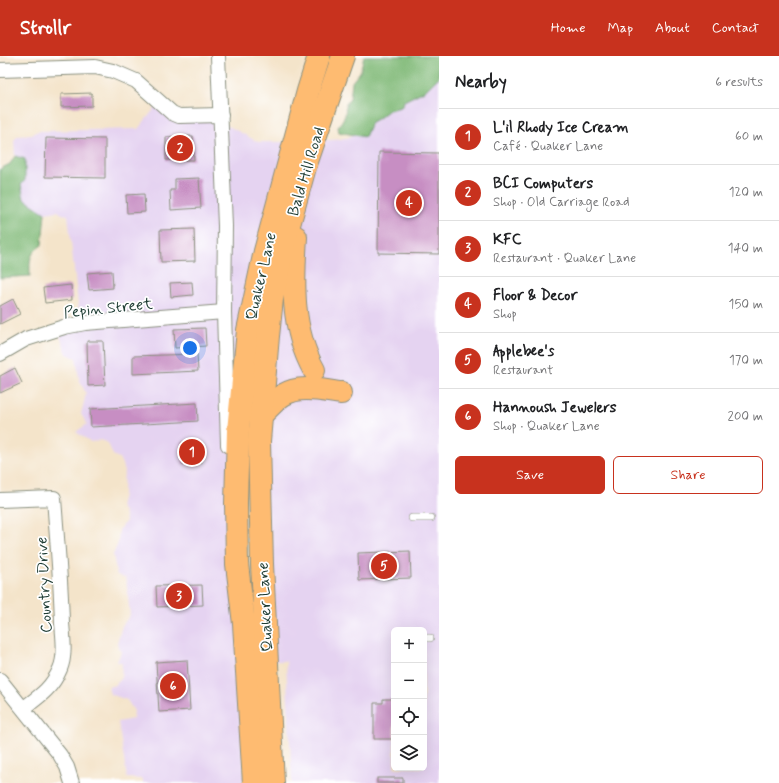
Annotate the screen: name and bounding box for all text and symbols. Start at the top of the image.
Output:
text: Strollr [20,16,71,41]
text: Home [551,19,585,37]
text: Map [607,19,633,37]
text: About [655,19,690,37]
text: Contact [712,19,759,37]
text: Nearby [455,71,507,93]
text: 6 results [715,74,763,91]
text: L'il Rhody Ice Cream [493,118,629,138]
street label: Bald Hill Road [283,124,330,219]
text: 1 [465,128,471,145]
text: 60 m [735,128,763,145]
pin: 2 [167,133,193,163]
text: Café · Quaker Lane [493,138,603,155]
text: BCI Computers [493,174,593,194]
text: 2 [465,184,471,201]
text: 120 m [729,184,763,201]
pin: 4 [396,188,422,218]
text: Shop · Old Carriage Road [493,194,630,211]
street label: Quaker Lane [241,230,282,322]
text: KFC [493,230,521,250]
text: 3 [465,240,471,257]
text: 140 m [728,240,763,257]
text: Restaurant · Quaker Lane [493,250,636,267]
text: Floor & Decor [493,286,577,306]
street label: Pepin Street [63,293,154,324]
text: 4 [464,296,472,313]
text: 150 m [729,296,763,313]
text: Shop [493,306,517,323]
your location [180,338,200,358]
text: Applebee's [493,342,554,362]
text: 5 [464,352,472,369]
text: 170 m [729,352,763,369]
text: Restaurant [493,362,553,379]
text: Hannoush Jewelers [493,398,617,418]
text: 6 [465,408,471,425]
text: 200 m [728,408,763,425]
text: Shop · Quaker Lane [493,418,600,435]
pin: 1 [179,437,205,467]
button: Save [455,456,605,494]
button: Share [613,456,763,494]
street label: Country Drive [31,536,58,634]
pin: 5 [371,551,397,581]
street label: Quaker Lane [253,562,278,652]
pin: 3 [166,581,192,611]
map controls [391,627,427,771]
button: + [391,627,427,663]
button: − [391,663,427,699]
pin: 6 [160,671,186,701]
button: locate [391,699,427,735]
button: layers [391,735,427,771]

